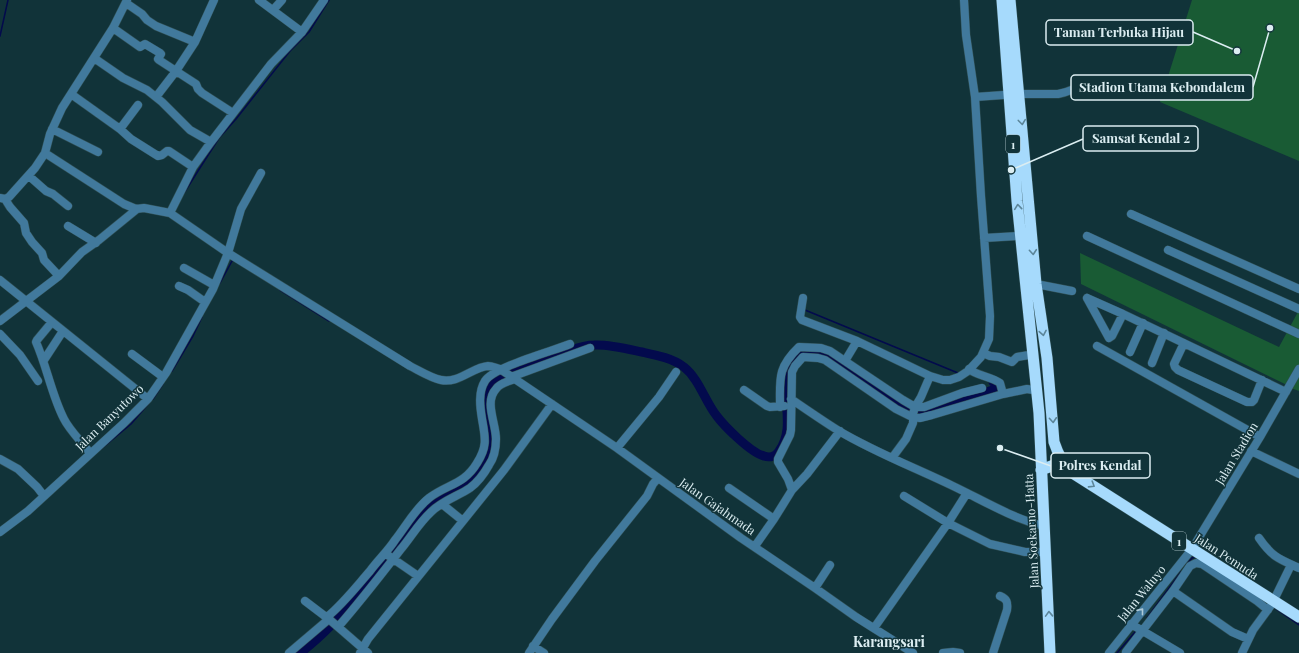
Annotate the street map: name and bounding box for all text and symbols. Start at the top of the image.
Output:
callout: Taman Terbuka Hijau [1046,20,1193,45]
text: Taman Terbuka Hijau [1054,23,1184,40]
callout: Stadion Utama Kebondalem [1071,75,1253,100]
text: Stadion Utama Kebondalem [1079,78,1245,95]
one-way arrow [1017,119,1026,125]
callout: Samsat Kendal 2 [1083,126,1198,151]
text: Samsat Kendal 2 [1092,129,1190,146]
road number: 1 [1006,135,1020,153]
one-way arrow [1013,204,1022,210]
one-way arrow [1029,249,1038,255]
one-way arrow [1038,330,1047,336]
street label: Jalan Banyutowo [71,380,147,454]
one-way arrow [1048,417,1057,423]
street label: Jalan Stadion [1211,419,1261,488]
callout: Polres Kendal [1051,453,1150,478]
text: Polres Kendal [1059,456,1141,473]
street label: Jalan Gajahmada [676,473,759,538]
street label: Jalan Soekarno-Hatta [1020,473,1042,590]
one-way arrow [1088,481,1095,488]
street label: Jalan Pemuda [1191,529,1262,583]
road number: 1 [1172,532,1186,550]
street label: Jalan Waluyo [1113,561,1169,625]
one-way arrow [1137,609,1144,616]
one-way arrow [1045,611,1053,617]
district label: Karangsari [853,632,926,651]

